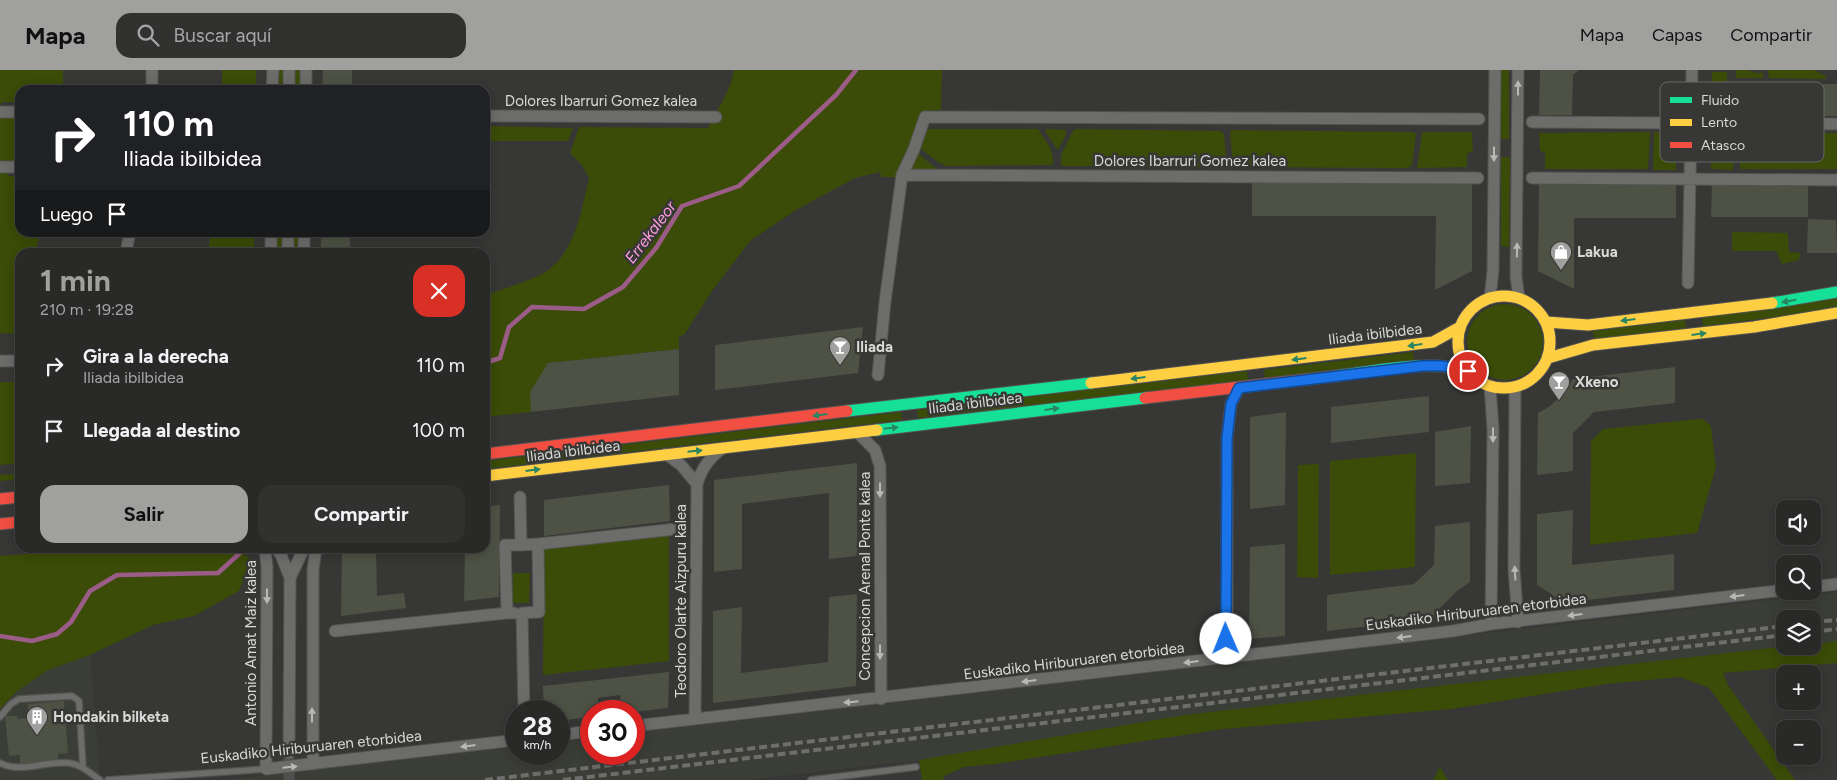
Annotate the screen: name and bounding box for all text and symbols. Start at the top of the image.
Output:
search box [116,13,466,58]
text: Mapa [25,21,86,50]
icon: search [134,21,162,49]
text: Buscar aquí [174,24,271,47]
text: Mapa [1580,24,1624,46]
text: Capas [1652,24,1702,46]
text: Compartir [1730,24,1812,46]
one-way arrow [1514,79,1522,95]
legend [1660,82,1824,162]
street label: Dolores Ibarruri Gomez kalea [505,92,697,110]
text: Fluido [1701,92,1739,109]
text: 110 m [123,103,214,145]
icon: right [40,105,105,170]
text: Lento [1701,114,1737,131]
text: Atasco [1701,137,1745,154]
text: Iliada ibilbidea [123,145,262,172]
one-way arrow [1490,146,1498,162]
street label: Dolores Ibarruri Gomez kalea [1094,152,1286,170]
water label: Errekaleor [621,197,680,267]
icon: arrive [103,200,131,228]
text: Luego [40,203,93,226]
shop icon: Lakua [1549,240,1573,271]
one-way arrow [1513,242,1521,258]
place label: Lakua [1577,243,1618,261]
text: 1 min [40,262,111,299]
button: close [413,265,465,317]
one-way arrow [1781,297,1797,305]
text: 210 m · 19:28 [40,300,134,319]
one-way arrow [1619,316,1635,324]
street label: Iliada ibilbidea [1327,319,1423,349]
one-way arrow [1691,330,1707,338]
bar icon: Iliada [828,335,852,366]
place label: Iliada [856,338,893,356]
one-way arrow [1407,341,1423,349]
text: Gira a la derecha [83,345,229,368]
pin [1447,350,1489,392]
icon: right [40,352,68,380]
text: 110 m [416,354,465,377]
one-way arrow [1291,355,1307,363]
icon: arrive [1454,357,1482,385]
text: Iliada ibilbidea [83,368,184,387]
bar icon: Xkeno [1547,370,1571,401]
place label: Xkeno [1575,373,1619,391]
one-way arrow [1130,374,1146,382]
street label: Iliada ibilbidea [927,388,1023,418]
one-way arrow [1045,405,1061,413]
one-way arrow [812,411,828,419]
icon: arrive [40,417,68,445]
text: Llegada al destino [83,419,240,442]
text: 100 m [412,419,465,442]
one-way arrow [883,424,899,432]
one-way arrow [1489,427,1497,443]
street label: Iliada ibilbidea [525,436,621,466]
one-way arrow [687,447,703,455]
one-way arrow [526,466,542,474]
street label: Concepcion Arenal Ponte kalea [856,472,874,680]
one-way arrow [876,482,884,498]
button: Salir [40,485,248,543]
button: Compartir [258,485,465,543]
map controls [1776,500,1821,765]
button: sound [1776,500,1821,545]
street label: Teodoro Olarte Aizpuru kalea [672,504,690,698]
button: search [1776,555,1821,600]
street label: Antonio Amat Maiz kalea [242,560,260,726]
one-way arrow [1510,565,1518,581]
one-way arrow [263,588,271,604]
street label: Euskadiko Hiriburuaren etorbidea [1365,590,1587,634]
one-way arrow [1728,592,1744,600]
button: layers [1776,610,1821,655]
one-way arrow [1567,611,1583,619]
position arrow [1199,612,1251,664]
one-way arrow [1396,633,1412,641]
street label: Euskadiko Hiriburuaren etorbidea [963,639,1185,683]
one-way arrow [876,644,884,660]
one-way arrow [1182,658,1198,666]
button: + [1776,665,1821,710]
one-way arrow [1021,677,1037,685]
one-way arrow [842,698,858,706]
speed limit sign: 30 [580,700,645,765]
building icon: Hondakin bilketa [25,705,49,736]
one-way arrow [309,707,317,723]
place label: Hondakin bilketa [53,708,169,726]
text: 28 [523,711,552,741]
button: − [1776,720,1821,765]
street label: Euskadiko Hiriburuaren etorbidea [200,726,422,768]
text: km/h [524,738,551,752]
one-way arrow [460,742,476,750]
one-way arrow [282,763,298,771]

